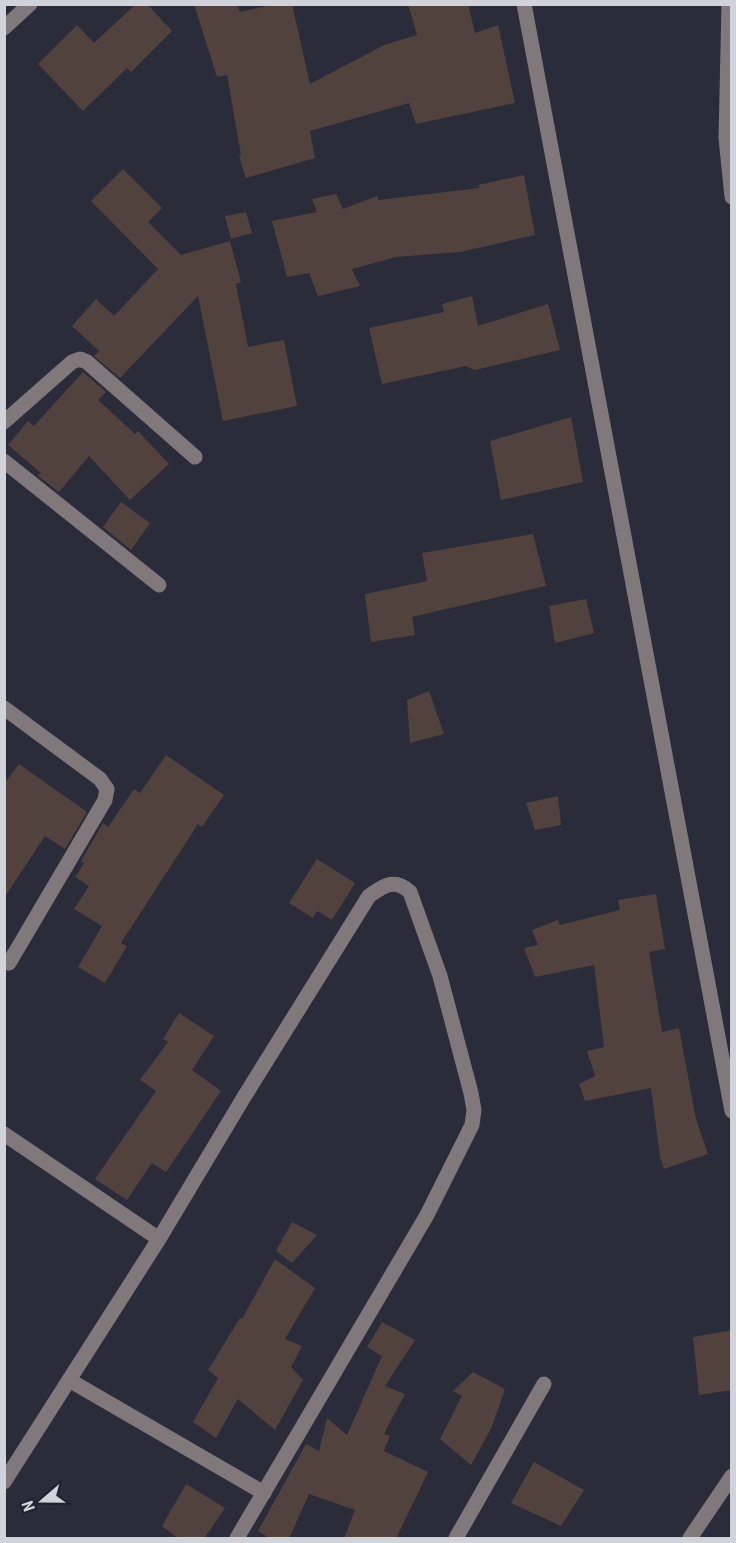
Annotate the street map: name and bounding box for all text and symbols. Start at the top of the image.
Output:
north arrow [12,1471,72,1531]
text: N [18,1498,39,1514]

